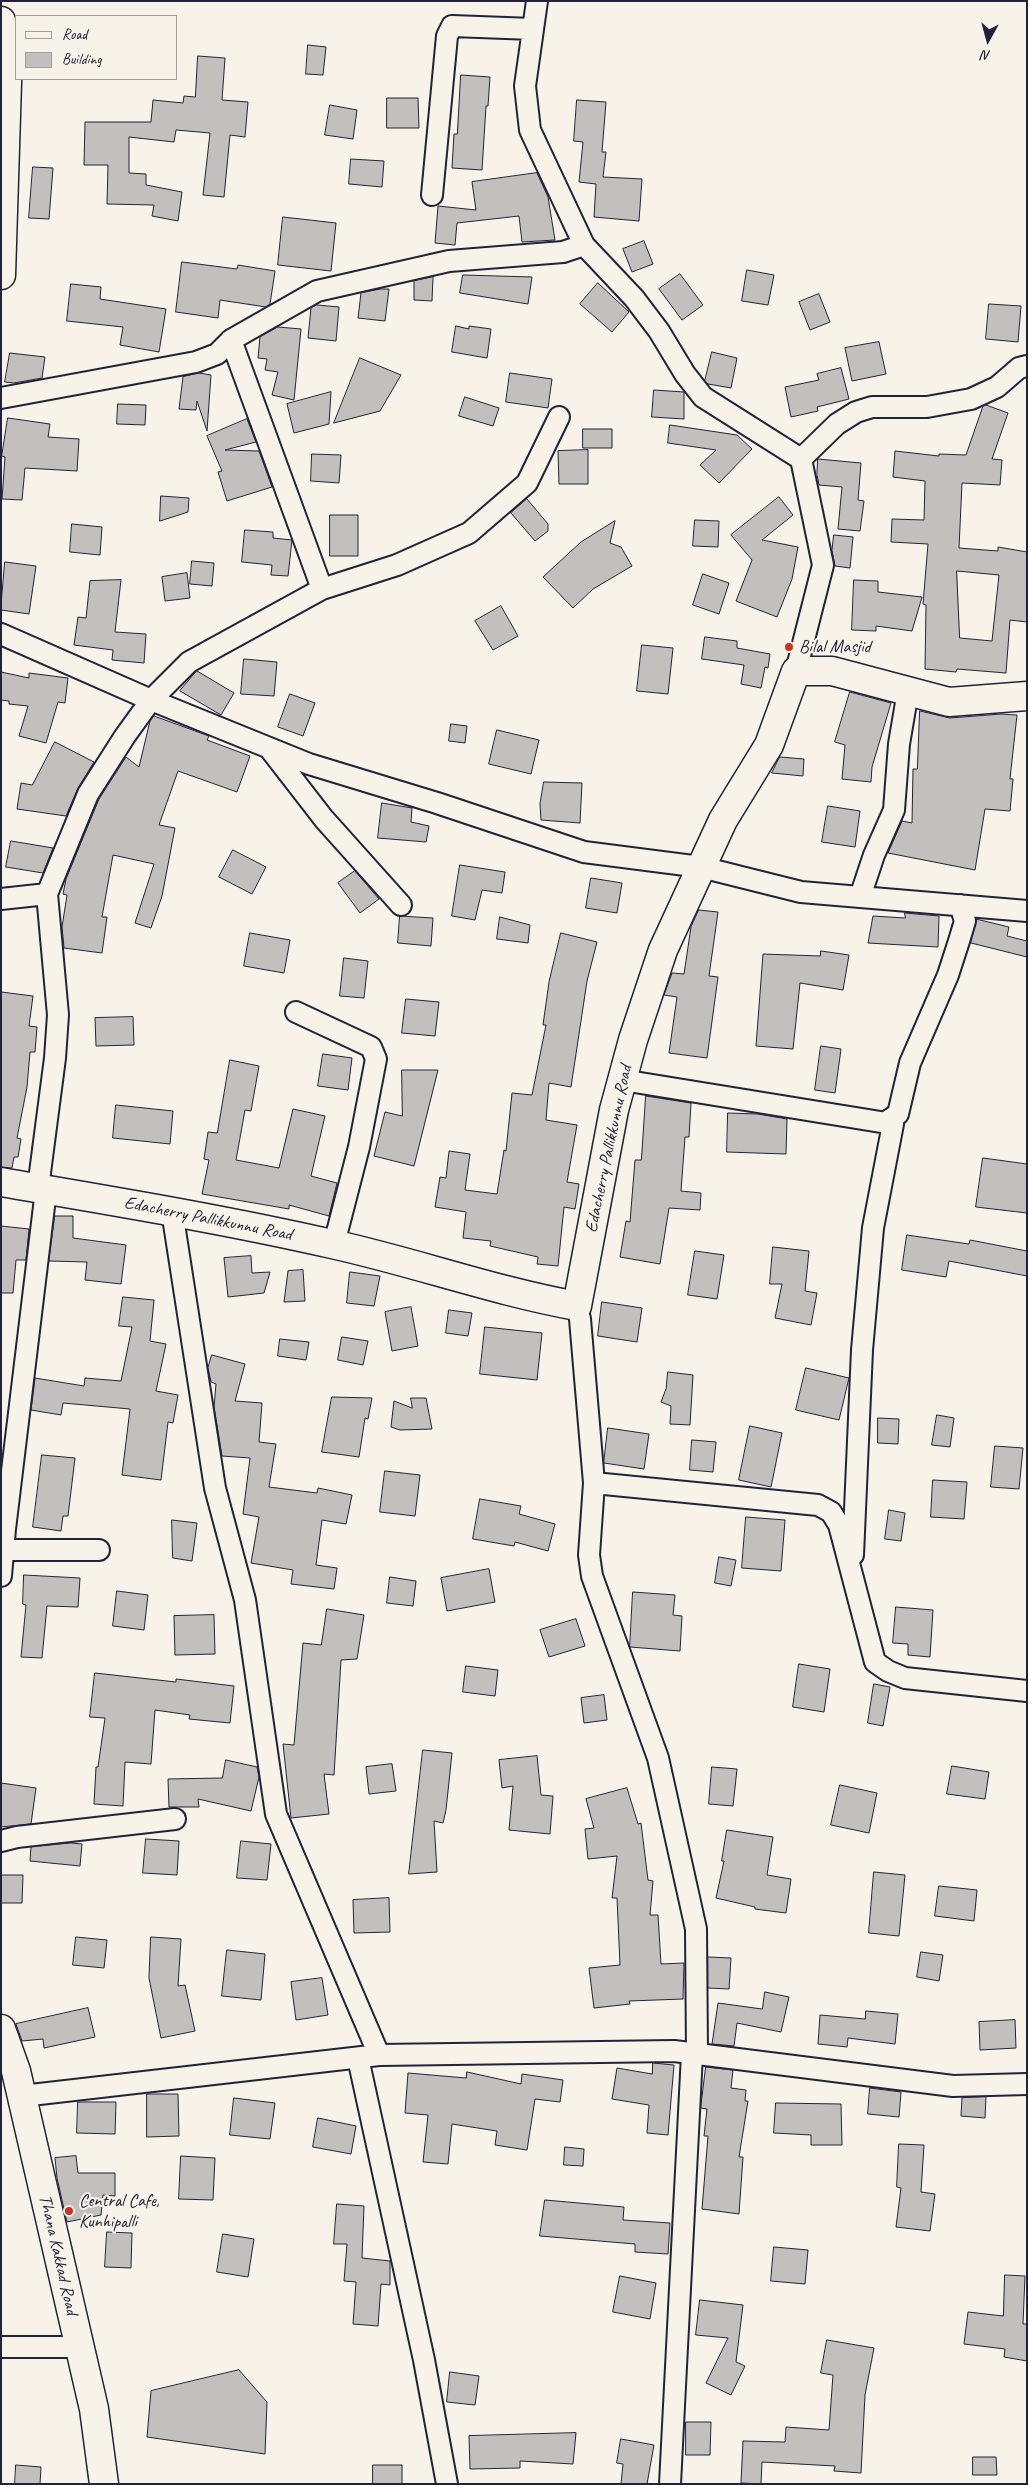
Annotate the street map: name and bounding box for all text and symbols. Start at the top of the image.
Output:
legend [15,15,178,80]
north arrow [963,15,1013,65]
text: Road [62,25,87,44]
text: N [981,46,991,64]
text: Building [62,50,101,69]
place label: Bilal Masjid [799,636,871,658]
marker: Bilal Masjid [783,641,795,653]
street label: Edacherry Pallikkunnu Road [581,1063,637,1235]
street label: Edacherry Pallikkunnu Road [122,1192,294,1246]
place label: Central Cafe, Kunhipalli [79,2190,160,2232]
street label: Thana Kakkad Road [34,2193,82,2317]
marker: Central Cafe, Kunhipalli [63,2205,75,2217]

